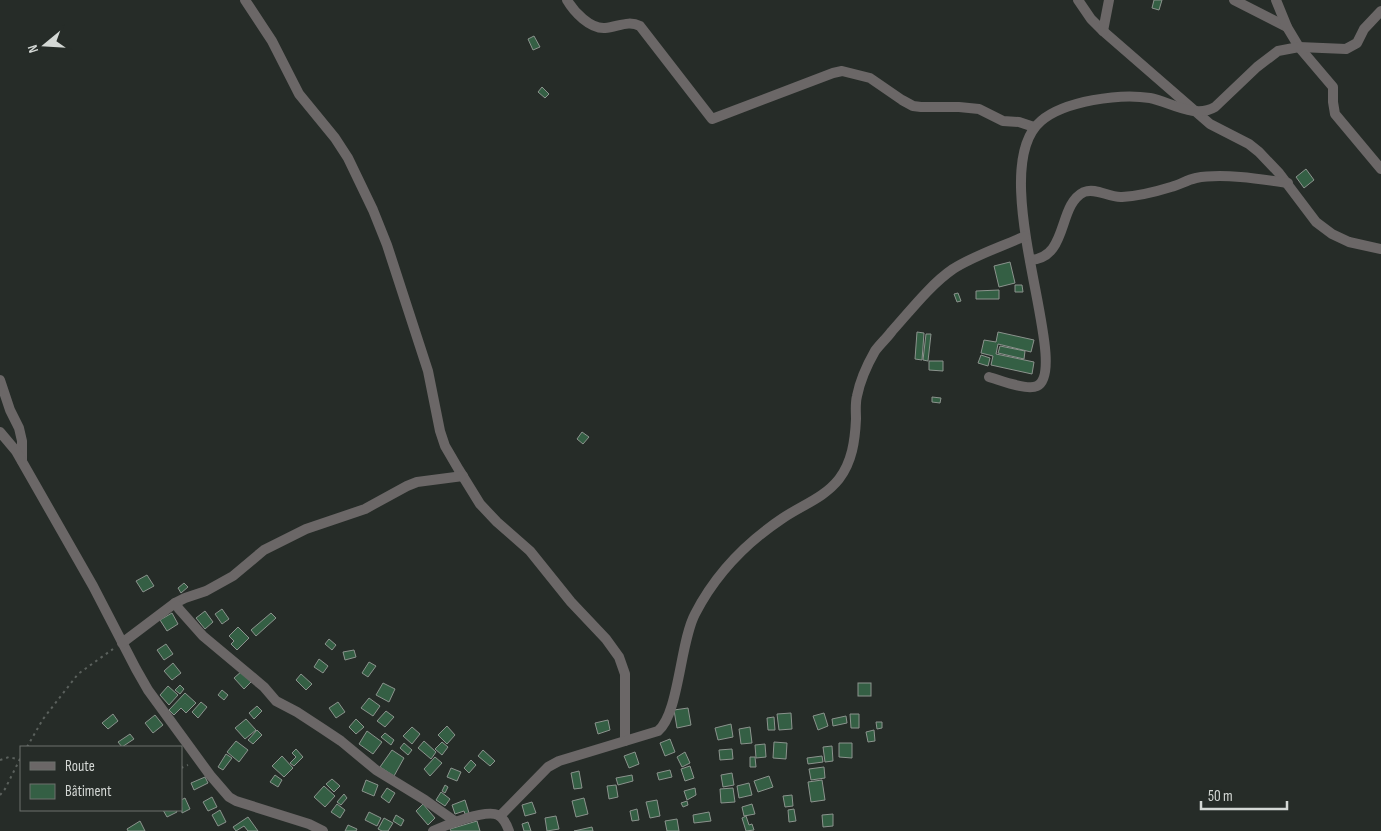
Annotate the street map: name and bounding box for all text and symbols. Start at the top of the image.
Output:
north arrow [20,20,70,70]
text: N [24,43,42,55]
legend [20,746,182,811]
text: Route [65,757,95,776]
scale bar [1201,778,1287,810]
text: Bâtiment [65,782,112,801]
text: 50 m [1208,787,1233,806]

